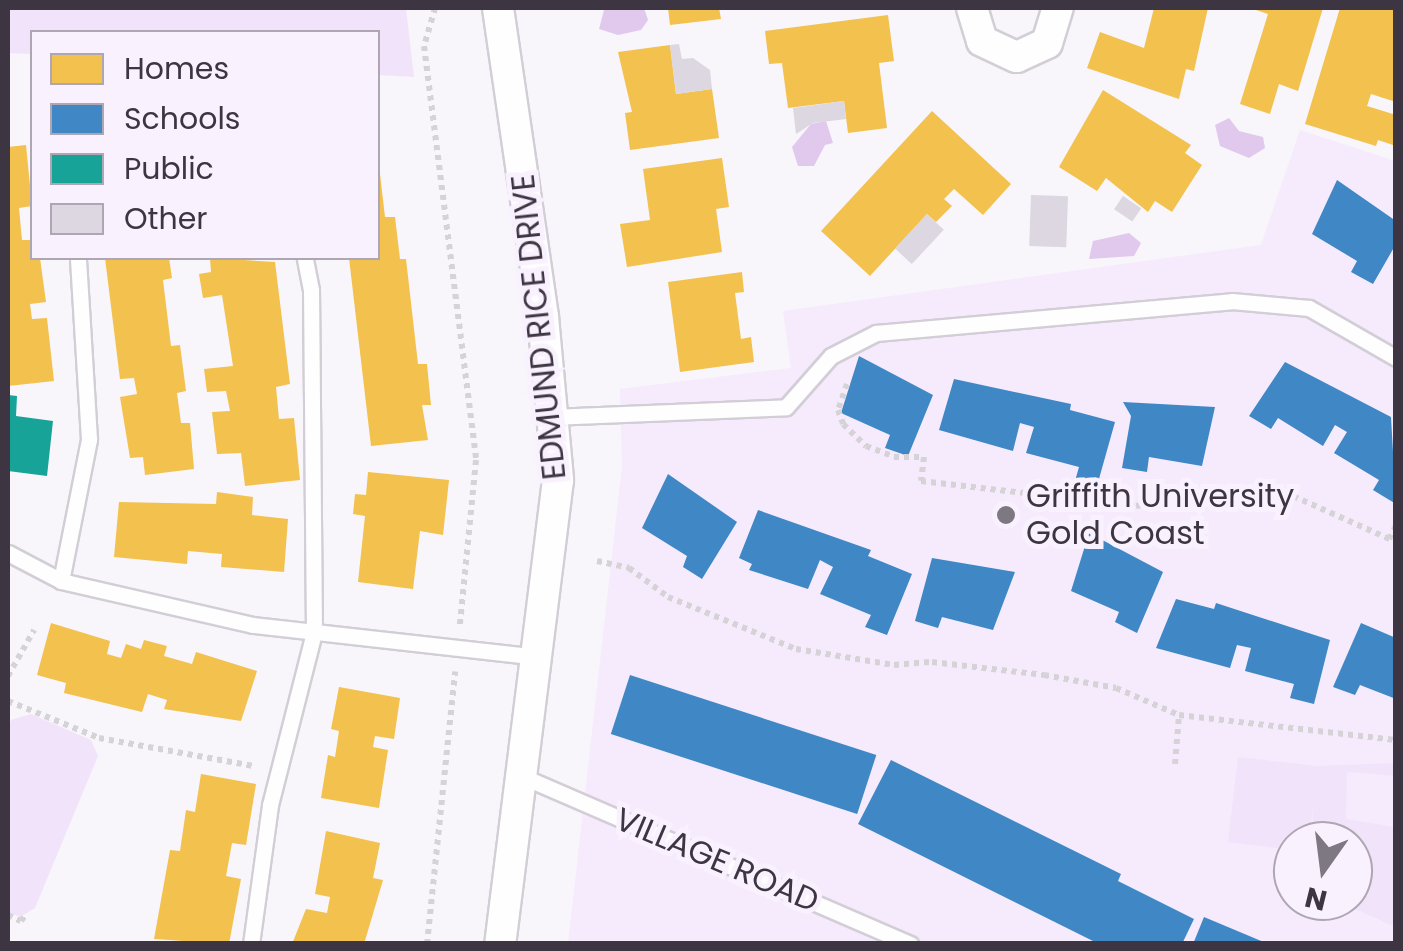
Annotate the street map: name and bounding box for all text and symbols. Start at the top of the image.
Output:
legend [30,30,380,260]
text: Homes [124,47,229,90]
text: Schools [124,97,240,140]
text: Public [124,147,214,190]
street label: EDMUND RICE DRIVE [504,172,574,482]
text: Other [124,197,208,240]
place label: Griffith University Gold Coast [1026,478,1294,553]
marker: Griffith University Gold Coast [995,504,1017,526]
street label: VILLAGE ROAD [609,800,825,920]
north arrow [1273,821,1373,921]
text: N [1301,877,1331,920]

